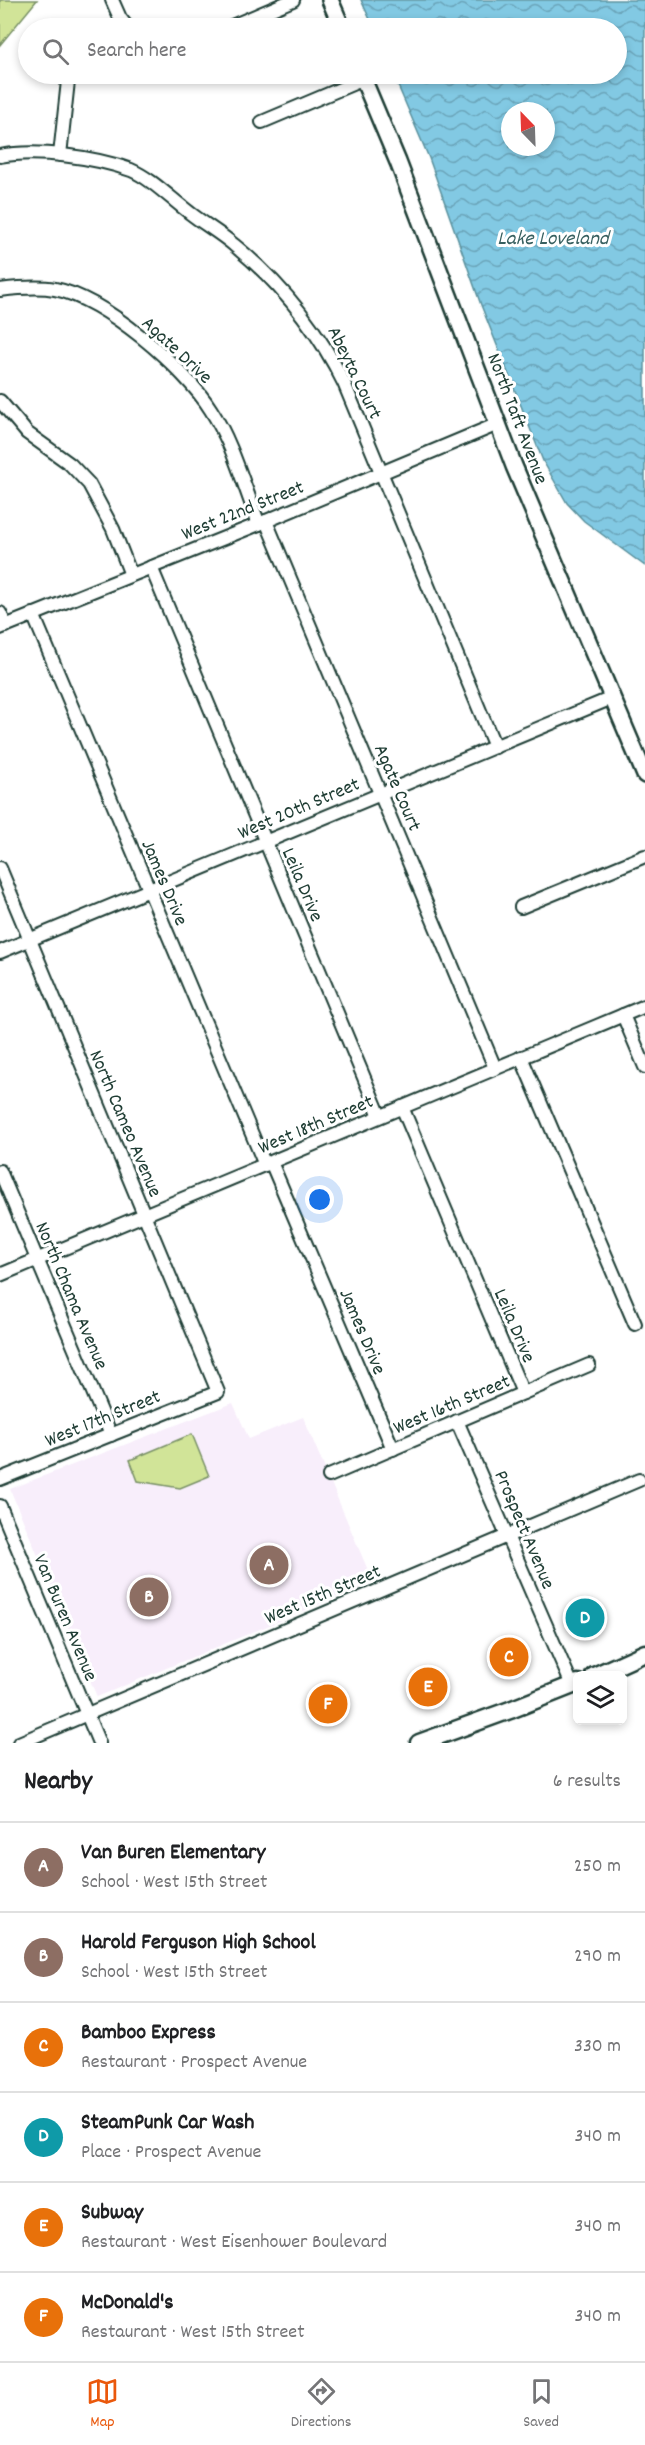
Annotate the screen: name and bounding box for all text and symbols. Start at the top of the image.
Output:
search box [18,18,627,84]
icon: search [39,35,72,68]
text: Search here [87,36,186,67]
north arrow [501,102,555,156]
water label: Lake Loveland [497,225,612,255]
street label: Agate Drive [134,311,218,392]
street label: Abeyta Court [319,322,388,424]
street label: North Taft Avenue [478,349,554,489]
street label: West 22nd Street [178,474,309,549]
street label: Agate Court [365,740,427,836]
street label: West 20th Street [234,771,364,848]
street label: James Drive [133,836,194,931]
street label: Leila Drive [273,844,329,927]
street label: North Cameo Avenue [81,1046,168,1202]
street label: West 18th Street [254,1089,378,1163]
your location [305,1185,334,1214]
street label: North Chama Avenue [26,1218,114,1375]
street label: James Drive [331,1285,392,1380]
street label: Leila Drive [485,1285,541,1368]
street label: West 16th Street [389,1369,515,1443]
street label: West 17th Street [41,1384,165,1456]
street label: Prospect Avenue [486,1466,561,1594]
pin: A [250,1542,288,1588]
street label: Van Buren Avenue [25,1550,104,1686]
street label: West 15th Street [261,1559,386,1633]
pin: B [130,1574,168,1620]
pin: D [566,1596,604,1640]
pin: C [490,1634,528,1680]
pin: E [408,1664,448,1710]
map controls [573,1671,627,1725]
button: layers [573,1671,627,1725]
pin: F [308,1682,348,1726]
text: Nearby [24,1764,92,1801]
text: 6 results [553,1768,621,1796]
text: Van Buren Elementary [81,1838,265,1869]
text: A [38,1853,49,1881]
text: 250 m [574,1853,621,1881]
text: School · West 15th Street [81,1869,267,1897]
text: Harold Ferguson High School [81,1928,316,1959]
text: B [39,1943,48,1971]
text: 290 m [574,1943,621,1971]
text: School · West 15th Street [81,1959,267,1987]
text: Bamboo Express [81,2018,216,2049]
text: C [39,2033,48,2061]
text: 330 m [574,2033,621,2061]
text: Restaurant · Prospect Avenue [81,2049,307,2077]
text: SteamPunk Car Wash [81,2108,254,2139]
text: D [38,2123,49,2151]
text: 340 m [575,2123,621,2151]
text: Place · Prospect Avenue [81,2139,261,2167]
text: Subway [81,2198,143,2229]
text: E [39,2213,48,2241]
text: 340 m [575,2213,621,2241]
text: Restaurant · West Eisenhower Boulevard [81,2229,387,2257]
text: McDonald's [81,2288,174,2319]
text: F [39,2303,48,2331]
text: 340 m [575,2303,621,2331]
text: Restaurant · West 15th Street [81,2319,305,2347]
tab: Map [86,2375,119,2434]
tab: Directions [291,2375,351,2434]
tab: Saved [523,2375,559,2434]

